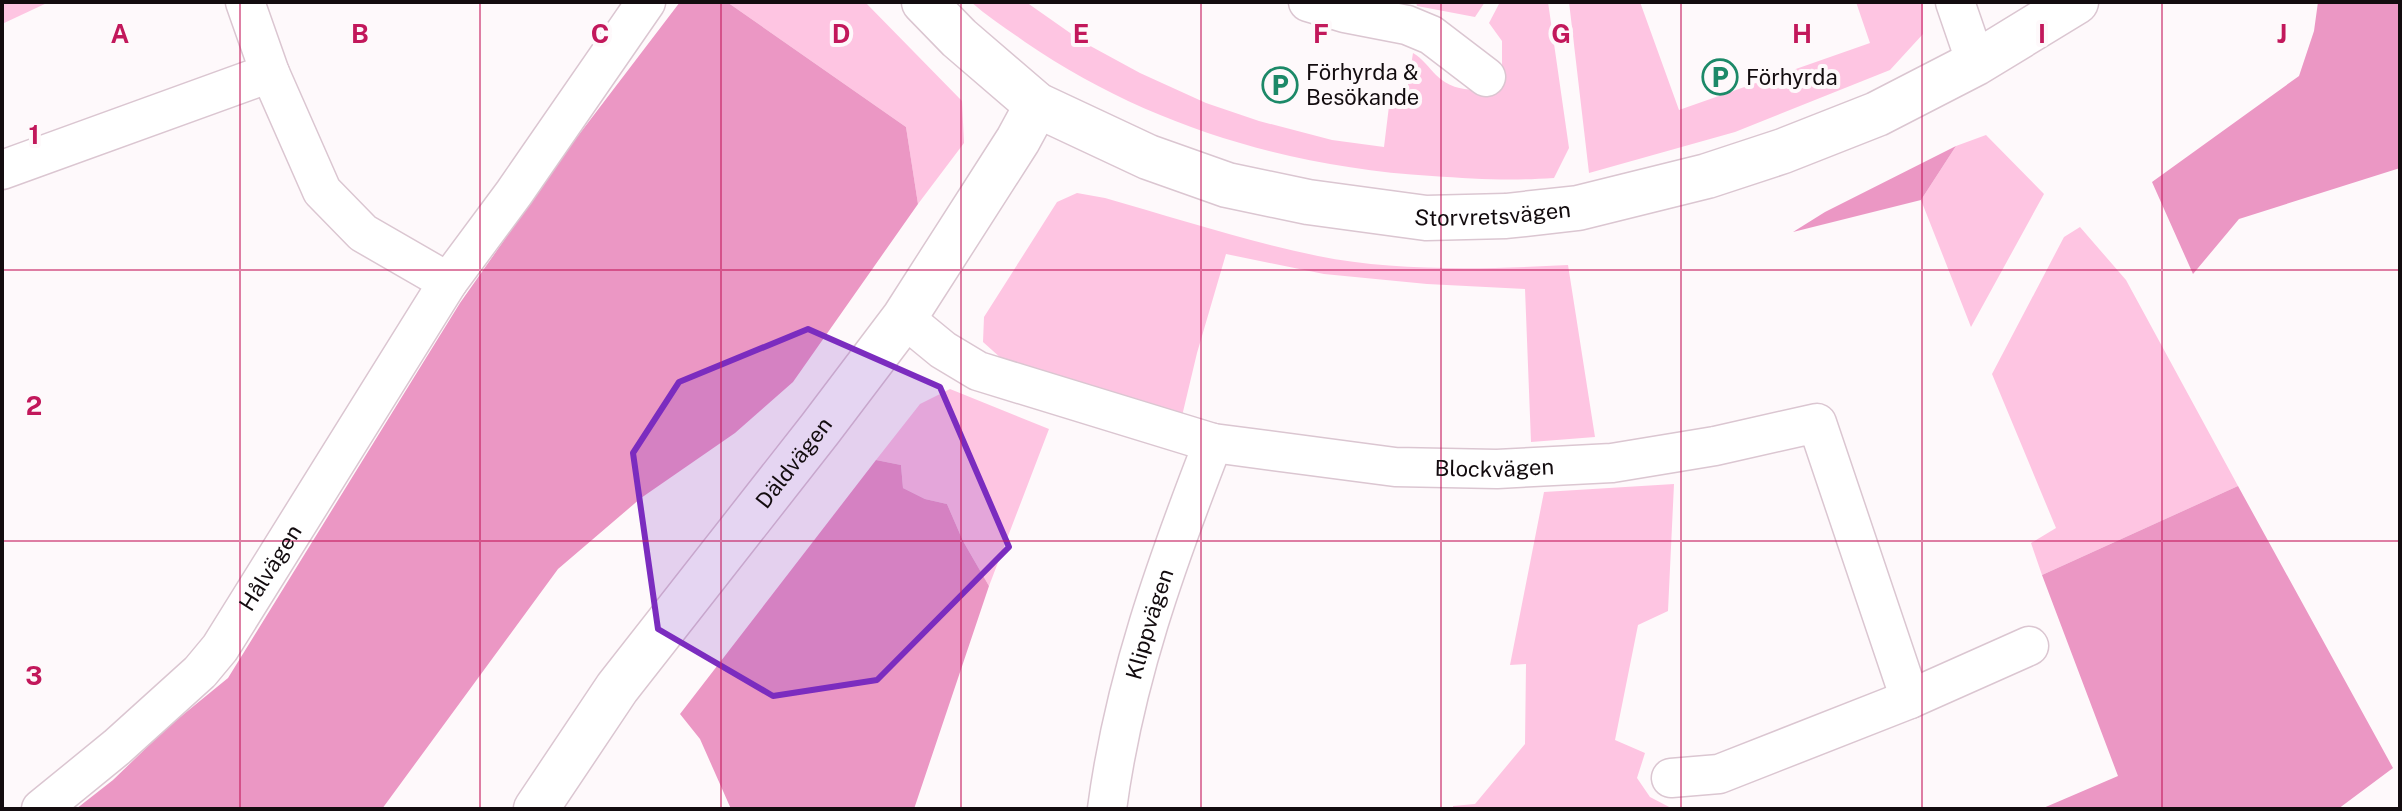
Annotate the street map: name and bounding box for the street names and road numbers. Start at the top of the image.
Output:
street label: Storvretsvägen [1413,196,1572,231]
street label: Däldvägen [750,412,837,513]
street label: Blockvägen [1434,453,1555,482]
street label: Hålvägen [234,520,307,615]
street label: Klippvägen [1120,565,1179,682]

